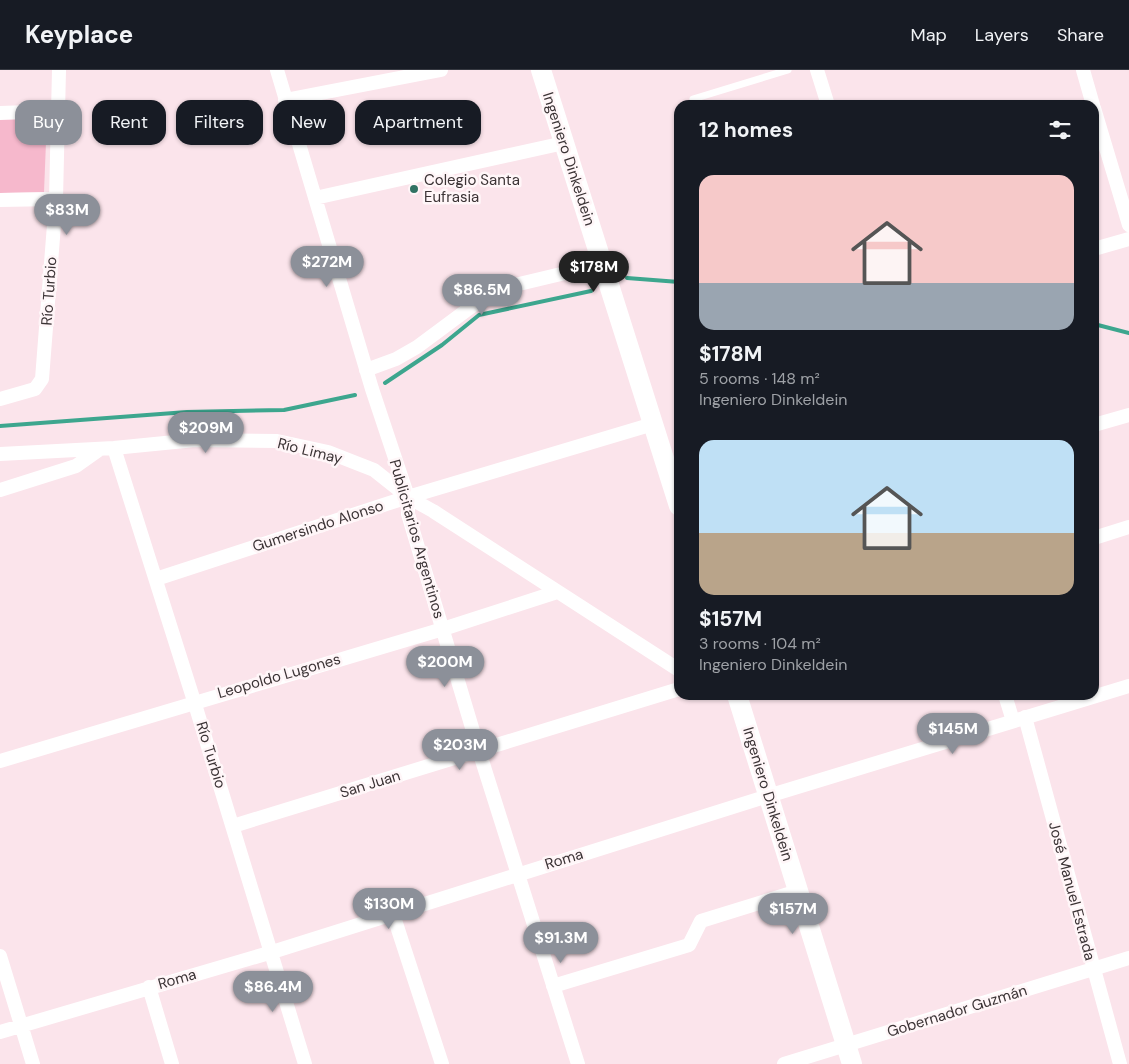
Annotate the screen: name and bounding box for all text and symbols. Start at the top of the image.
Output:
text: Keyplace [25,19,133,50]
text: Map [911,23,947,47]
text: Layers [975,23,1029,47]
text: Share [1057,23,1104,47]
street label: Ingeniero Dinkeldein [538,90,600,228]
chip: Buy [15,100,82,145]
chip: Rent [92,100,166,145]
chip: Filters [176,100,263,145]
chip: New [273,100,345,145]
chip: Apartment [355,100,481,145]
text: 12 homes [699,116,793,144]
icon: filters [1046,116,1074,144]
place label: Colegio Santa Eufrasia [424,170,520,207]
marker: Colegio Santa Eufrasia [408,183,420,195]
pin: $83M [37,194,97,236]
text: $83M [45,199,89,220]
icon: home [842,208,932,298]
pin: $272M [292,246,362,288]
pin: $178M [559,250,629,293]
text: $272M [302,251,352,272]
street label: Río Turbio [37,256,61,326]
text: $178M [570,256,618,277]
pin: $86.5M [441,274,523,316]
text: $86.5M [453,279,511,300]
text: $178M [699,340,762,368]
text: 5 rooms · 148 m² [699,368,820,389]
text: Ingeniero Dinkeldein [699,389,847,410]
pin: $209M [171,412,241,454]
text: $209M [179,417,233,438]
street label: Río Limay [275,433,345,469]
street label: Publicitarios Argentinos [385,457,449,621]
icon: home [842,473,932,563]
street label: Gumersindo Alonso [250,495,386,557]
text: $157M [699,605,762,633]
text: 3 rooms · 104 m² [699,633,821,654]
pin: $200M [410,646,480,688]
street label: Leopoldo Lugones [215,649,343,703]
text: $200M [417,651,473,672]
text: Ingeniero Dinkeldein [699,654,847,675]
pin: $145M [918,712,988,755]
text: $145M [928,718,978,739]
street label: Río Turbio [191,719,231,791]
street label: Ingeniero Dinkeldein [738,725,798,863]
pin: $203M [425,728,495,771]
text: $203M [433,734,487,755]
street label: San Juan [337,765,403,803]
street label: José Manuel Estrada [1044,819,1100,963]
street label: Roma [542,844,586,874]
pin: $130M [354,888,424,930]
pin: $157M [758,892,828,935]
text: $130M [364,893,414,914]
text: $157M [769,898,817,919]
pin: $91.3M [520,922,602,964]
text: $91.3M [534,927,588,948]
street label: Roma [156,964,198,994]
pin: $86.4M [232,970,314,1013]
text: $86.4M [244,976,302,997]
street label: Gobernador Guzmán [885,980,1029,1042]

